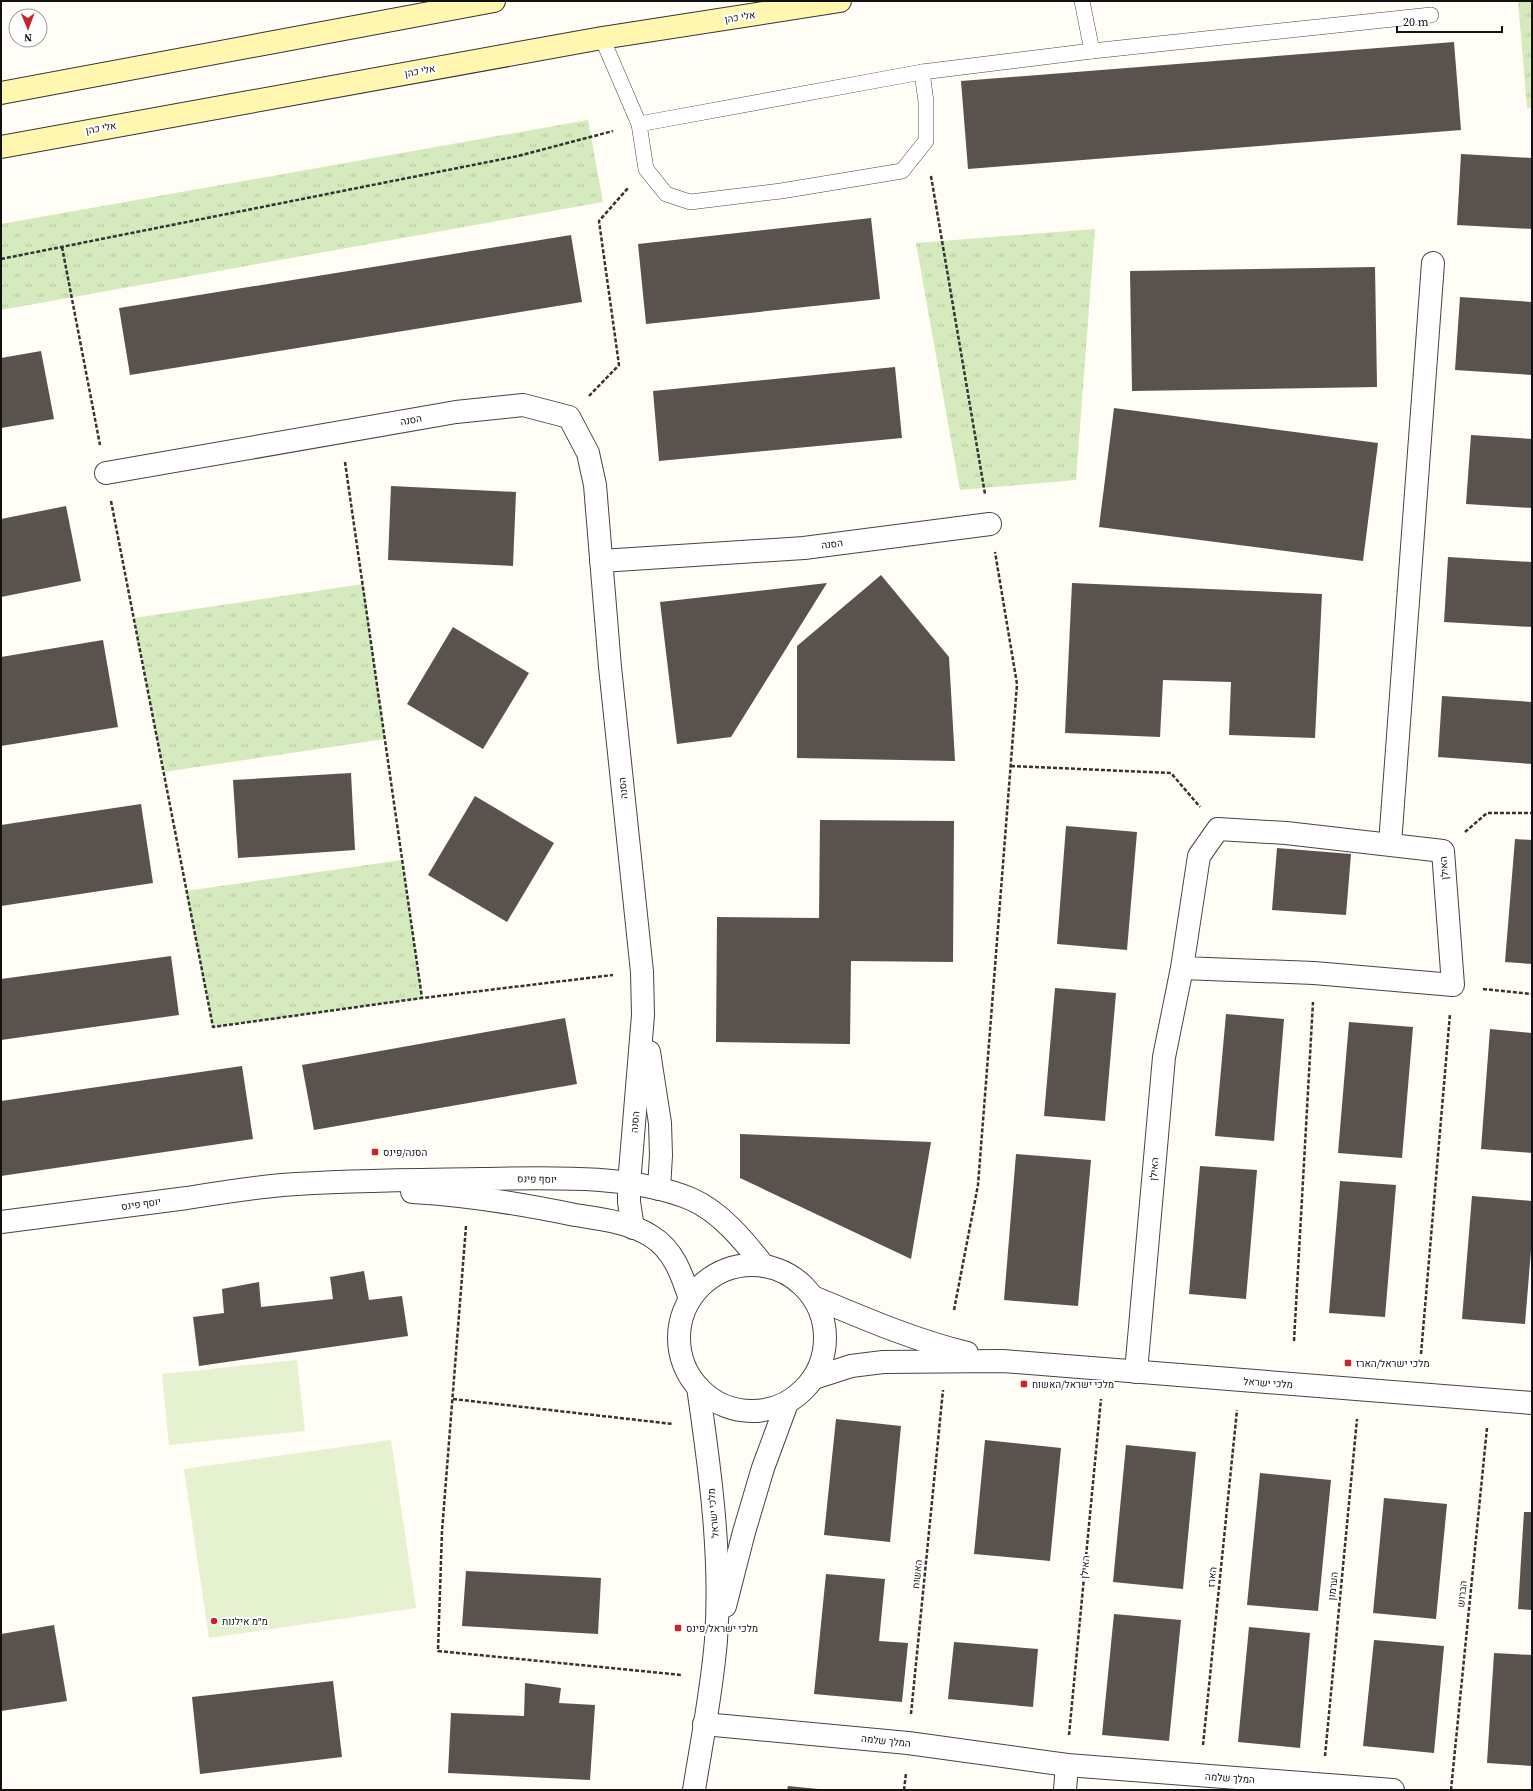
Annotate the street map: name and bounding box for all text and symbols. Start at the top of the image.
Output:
north arrow [8,8,48,48]
street label: אלי כהן [724,8,756,26]
scale bar [1397,8,1502,34]
text: 20 m [1403,14,1429,30]
text: N [24,30,32,45]
street label: אלי כהן [404,62,436,80]
street label: אלי כהן [85,119,117,137]
street label: הסנה [399,412,423,428]
street label: הסנה [820,536,844,552]
street label: הסנה [615,776,631,800]
street label: האילן [1437,856,1451,880]
street label: הסנה [628,1110,642,1133]
place label: הסנה/פינס [383,1146,427,1159]
marker: הסנה/פינס [370,1147,380,1157]
street label: האילן [1147,1157,1162,1181]
street label: יוסף פינס [517,1172,557,1186]
street label: יוסף פינס [120,1195,162,1213]
place label: מלכי ישראל/הארז [1356,1357,1430,1370]
marker: מלכי ישראל/הארז [1343,1358,1353,1368]
street label: מלכי ישראל [1243,1375,1293,1391]
place label: מלכי ישראל/האשוח [1032,1378,1114,1391]
marker: מלכי ישראל/האשוח [1019,1379,1029,1389]
street label: מלכי ישראל [704,1488,722,1538]
street label: האילן [1078,1555,1093,1579]
street label: האשוח [909,1559,925,1589]
street label: הארז [1204,1566,1220,1588]
street label: הערמון [1325,1571,1341,1601]
street label: הברוש [1454,1580,1470,1608]
place label: מ"מ אילנות [222,1615,268,1628]
marker: מ"מ אילנות [209,1616,219,1626]
place label: מלכי ישראל/פינס [686,1622,758,1635]
marker: מלכי ישראל/פינס [673,1623,683,1633]
street label: המלך שלמה [860,1732,912,1750]
street label: המלך שלמה [1205,1770,1255,1786]

